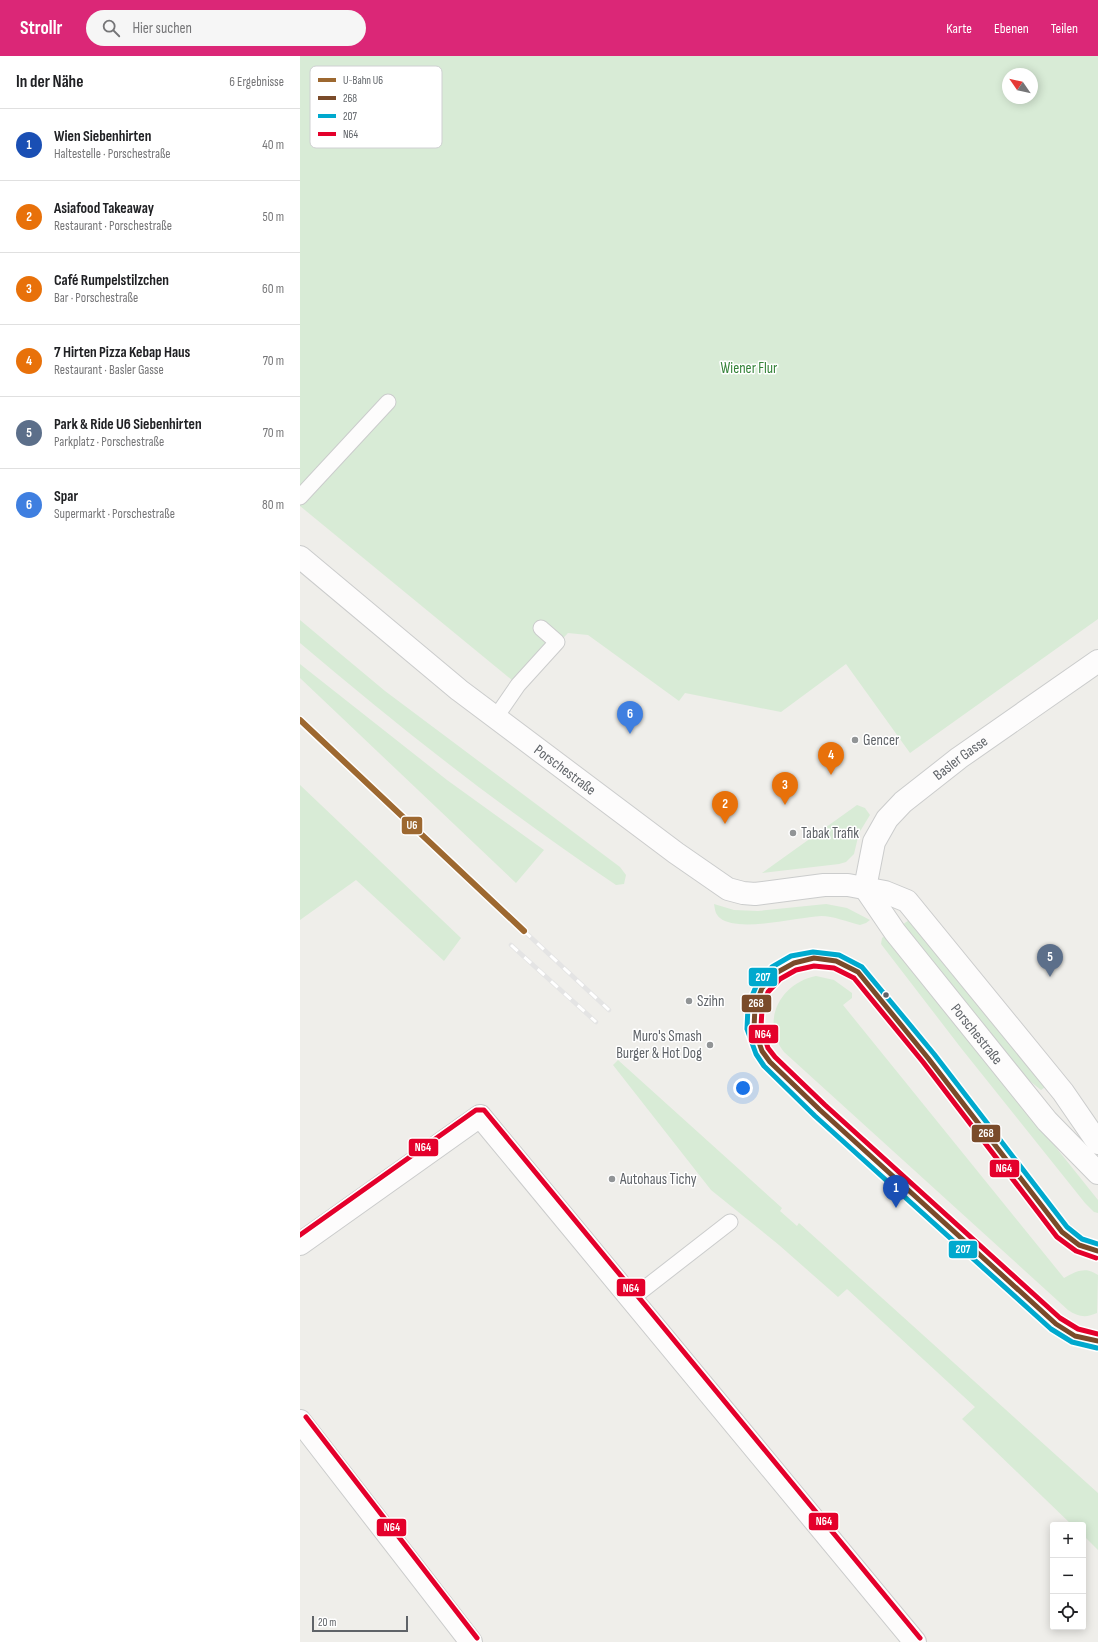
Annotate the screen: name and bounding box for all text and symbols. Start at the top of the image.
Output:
search box [86,10,366,46]
text: Strollr [20,17,62,40]
icon: search [100,17,122,39]
text: Hier suchen [132,19,192,38]
text: Karte [946,20,972,37]
text: Ebenen [994,20,1029,37]
text: Teilen [1051,20,1078,37]
legend [310,66,442,148]
north arrow [1002,68,1038,104]
text: In der Nähe [16,72,83,92]
text: 6 Ergebnisse [229,74,284,90]
text: U-Bahn U6 [343,74,383,87]
text: 268 [343,92,357,105]
text: 207 [343,110,357,123]
text: Wien Siebenhirten [54,127,151,146]
text: N64 [343,128,359,141]
text: 1 [26,137,32,153]
text: 40 m [262,137,284,153]
text: Haltestelle · Porschestraße [54,146,171,162]
text: Asiafood Takeaway [54,199,154,218]
text: 2 [26,209,32,225]
text: 50 m [263,209,284,225]
text: Restaurant · Porschestraße [54,218,172,234]
text: Café Rumpelstilzchen [54,271,169,290]
text: 3 [26,281,32,297]
text: 60 m [262,281,284,297]
text: Bar · Porschestraße [54,290,138,306]
text: 7 Hirten Pizza Kebap Haus [54,343,190,362]
text: 4 [26,353,32,369]
text: 70 m [263,353,284,369]
park label: Wiener Flur [721,359,778,378]
text: Restaurant · Basler Gasse [54,362,164,378]
text: Park & Ride U6 Siebenhirten [54,415,202,434]
text: 5 [26,425,32,441]
text: 70 m [263,425,284,441]
text: Parkplatz · Porschestraße [54,434,164,450]
text: Spar [54,487,78,506]
text: 6 [26,497,32,513]
text: 80 m [262,497,284,513]
text: Supermarkt · Porschestraße [54,506,175,522]
pin: 6 [617,701,643,734]
place label: Gencer [863,731,900,750]
street label: Basler Gasse [929,731,991,784]
marker: Gencer [850,735,860,745]
street label: Porschestraße [530,740,600,799]
pin: 4 [818,742,844,775]
pin: 3 [772,772,798,805]
pin: 2 [712,791,738,824]
line badge: U6 [401,816,423,835]
text: U6 [407,819,417,832]
place label: Tabak Trafik [801,824,859,843]
marker: Tabak Trafik [788,828,798,838]
pin: 5 [1037,944,1063,977]
line badge: 207 [748,967,778,987]
text: 207 [756,971,771,984]
unlabelled marker [881,990,891,1000]
place label: Szihn [697,992,724,1011]
line badge: 268 [741,994,772,1013]
marker: Szihn [684,996,694,1006]
text: 268 [748,997,764,1010]
street label: Porschestraße [947,1000,1007,1068]
line badge: N64 [748,1024,779,1044]
place label: Muro's Smash Burger & Hot Dog [616,1027,702,1063]
text: N64 [755,1028,771,1041]
marker: Muro's Smash Burger & Hot Dog [705,1040,715,1050]
your location [733,1078,753,1098]
line badge: 268 [971,1124,1001,1143]
text: 268 [978,1127,994,1140]
line badge: N64 [408,1138,439,1157]
text: N64 [415,1141,431,1154]
line badge: N64 [989,1159,1020,1178]
text: N64 [996,1162,1012,1175]
place label: Autohaus Tichy [619,1170,697,1189]
marker: Autohaus Tichy [607,1174,617,1184]
pin: 1 [883,1175,909,1208]
line badge: 207 [948,1240,978,1259]
text: 207 [956,1243,971,1256]
line badge: N64 [616,1278,646,1297]
text: N64 [623,1282,639,1295]
line badge: N64 [808,1512,839,1531]
text: N64 [816,1515,832,1528]
line badge: N64 [376,1518,407,1537]
text: N64 [384,1521,400,1534]
map controls [1050,1522,1086,1630]
button: + [1050,1522,1086,1558]
button: − [1050,1558,1086,1594]
button: locate [1050,1594,1086,1630]
scale bar [312,1614,408,1633]
text: 20 m [318,1616,336,1629]

